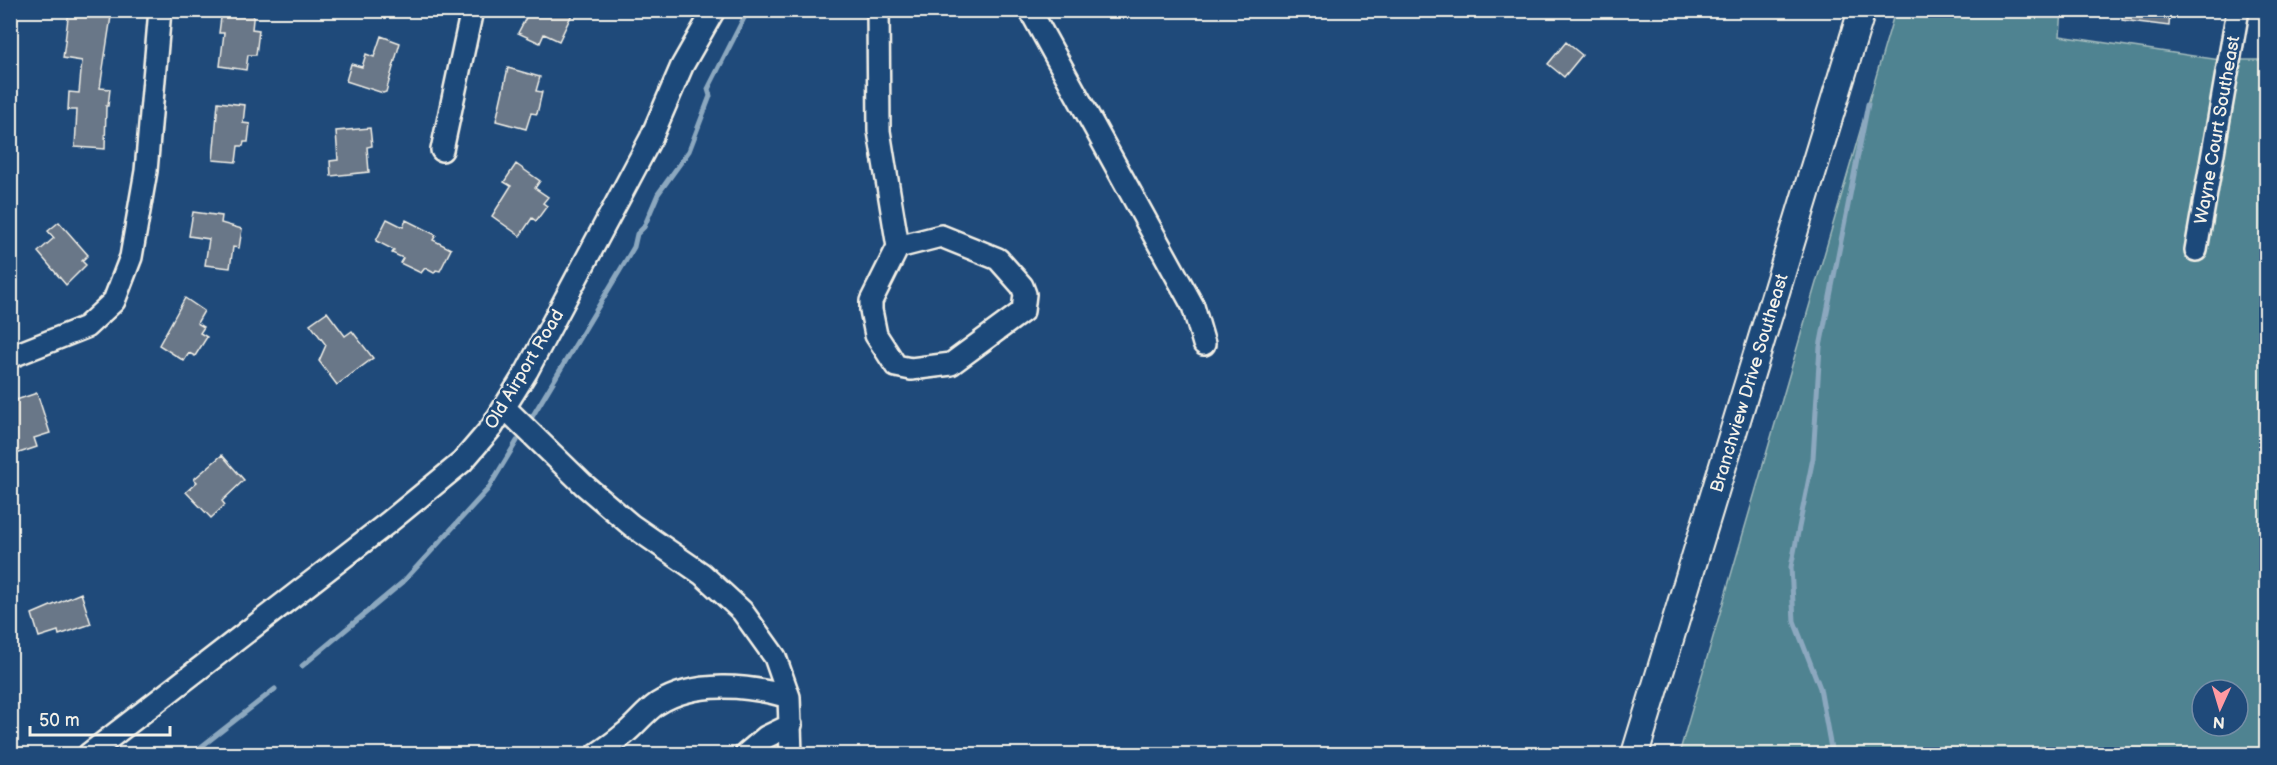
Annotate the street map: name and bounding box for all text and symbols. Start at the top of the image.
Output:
street label: Wayne Court Southeast [2191,34,2244,226]
street label: Branchview Drive Southeast [1706,271,1793,495]
street label: Old Airport Road [480,306,568,433]
north arrow [2190,678,2250,738]
scale bar [30,699,170,737]
text: 50 m [39,710,80,731]
text: N [2212,712,2226,731]

